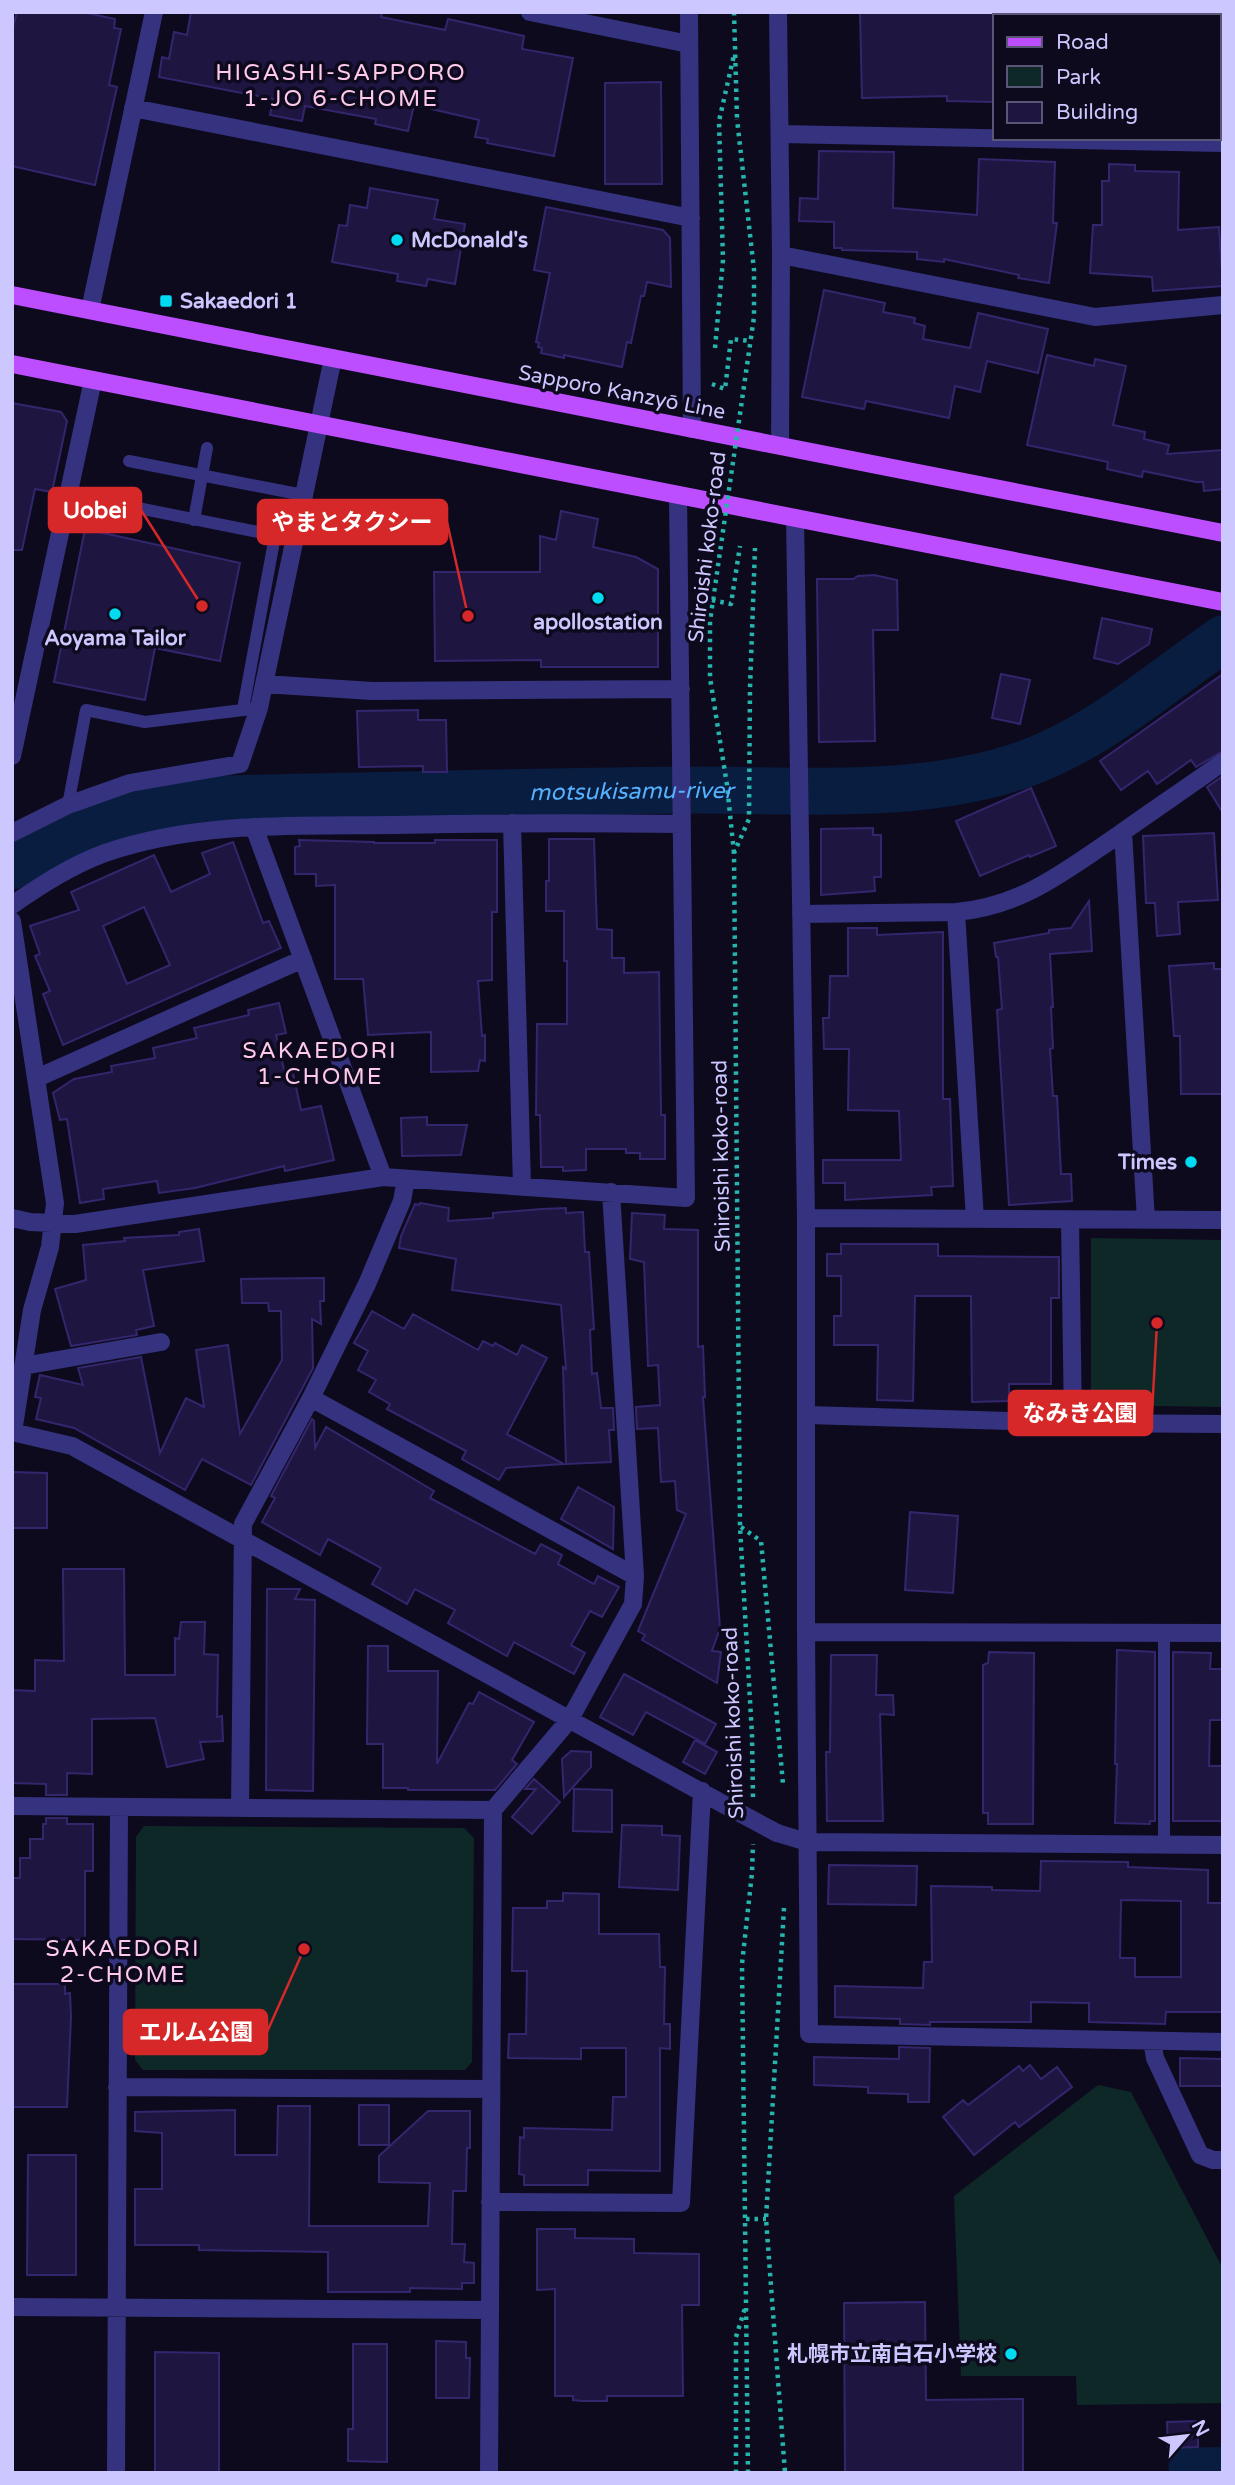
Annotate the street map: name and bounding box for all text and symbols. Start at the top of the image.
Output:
legend [993,14,1221,140]
text: Road [1056,30,1109,55]
district label: HIGASHI-SAPPORO 1-JO 6-CHOME [215,59,467,113]
text: Park [1056,65,1101,90]
text: Building [1056,100,1138,125]
place label: McDonald's [411,228,528,253]
marker: McDonald's [389,232,405,248]
place label: Sakaedori 1 [180,289,298,314]
marker: Sakaedori 1 [158,293,174,309]
street label: Sapporo Kanzyō Line [516,360,728,425]
street label: Shiroishi koko-road [683,450,732,644]
callout: Uobei [49,488,141,532]
text: Uobei [63,497,127,525]
callout: やまとタクシー [258,500,447,544]
text: やまとタクシー [272,509,433,537]
marker: apollostation [590,590,606,606]
marker: Aoyama Tailor [107,606,123,622]
place label: apollostation [533,610,663,635]
place label: Aoyama Tailor [44,626,187,651]
water label: motsukisamu-river [529,777,736,807]
district label: SAKAEDORI 1-CHOME [243,1037,398,1091]
street label: Shiroishi koko-road [707,1060,736,1252]
place label: Times [1117,1150,1177,1175]
marker: Times [1183,1154,1199,1170]
callout: なみき公園 [1009,1391,1152,1435]
text: なみき公園 [1023,1400,1138,1428]
street label: Shiroishi koko-road [718,1626,749,1819]
district label: SAKAEDORI 2-CHOME [46,1935,201,1989]
callout: エルム公園 [124,2010,267,2054]
text: エルム公園 [139,2019,253,2047]
place label: 札幌市立南白石小学校 [787,2342,997,2367]
marker: 札幌市立南白石小学校 [1003,2346,1019,2362]
north arrow [1151,2401,1221,2471]
text: N [1187,2417,1213,2440]

